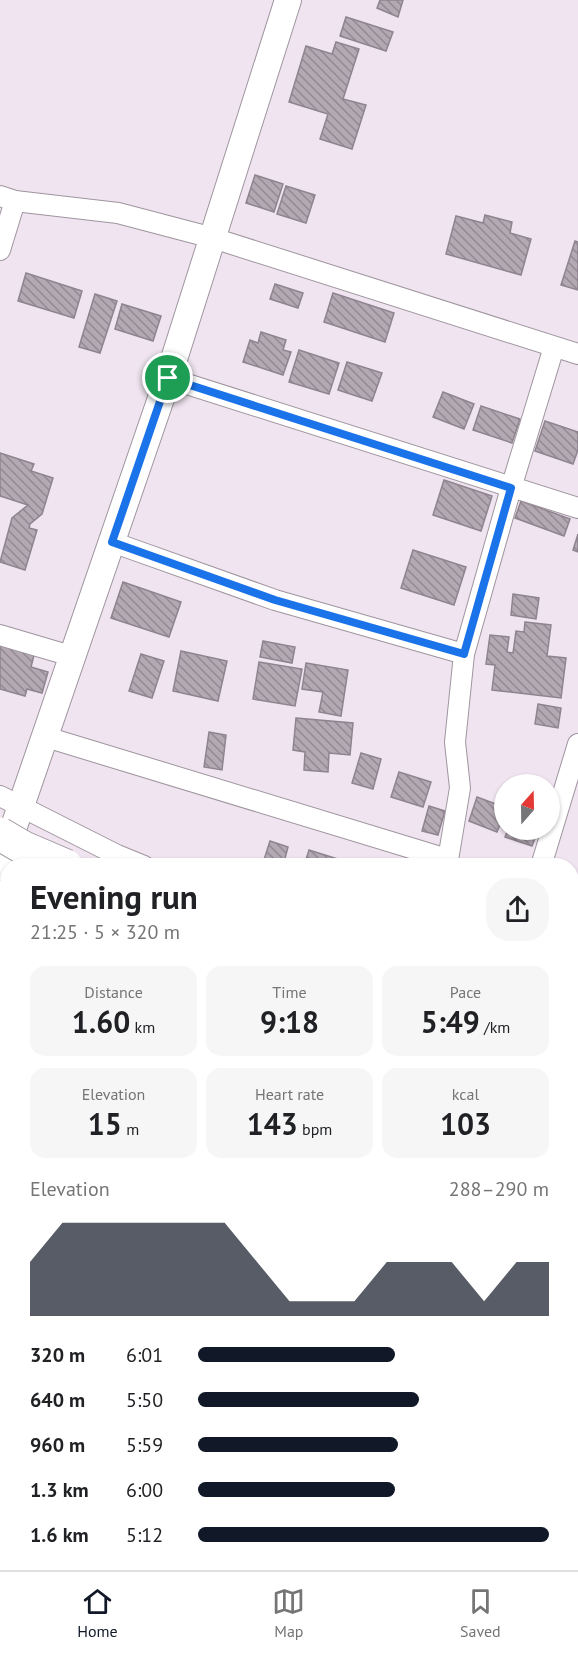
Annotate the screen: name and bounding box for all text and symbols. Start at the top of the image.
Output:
pin [142,352,193,403]
icon: arrive [151,361,184,394]
north arrow [494,774,560,840]
map controls [494,774,560,840]
text: Evening run [30,875,198,918]
button: share [486,878,549,941]
text: 21:25 · 5 × 320 m [30,919,180,945]
text: Distance [84,982,143,1002]
text: Time [272,982,307,1002]
text: Pace [450,982,481,1002]
text: 1.60 [72,1002,130,1041]
text: 9:18 [260,1002,319,1041]
text: 5:49 [421,1002,480,1041]
text: km [130,1017,155,1037]
text: /km [480,1017,510,1037]
text: Elevation [82,1084,145,1104]
text: Heart rate [255,1084,324,1104]
text: kcal [452,1084,479,1104]
text: 15 [88,1104,122,1143]
text: 143 [247,1104,298,1143]
text: 103 [440,1104,491,1143]
text: m [122,1119,139,1139]
text: bpm [298,1119,332,1139]
text: Elevation [30,1176,110,1202]
text: 288–290 m [449,1176,549,1202]
text: 320 m [30,1342,85,1368]
text: 6:01 [126,1342,163,1368]
text: 640 m [30,1387,85,1413]
text: 5:50 [126,1387,163,1413]
text: 960 m [30,1432,85,1458]
text: 5:59 [126,1432,163,1458]
text: 1.3 km [30,1477,89,1503]
text: 6:00 [126,1477,163,1503]
text: 1.6 km [30,1522,89,1548]
text: 5:12 [126,1522,163,1548]
tab: Home [77,1585,118,1641]
tab: Map [272,1585,305,1641]
tab: Saved [460,1585,501,1641]

